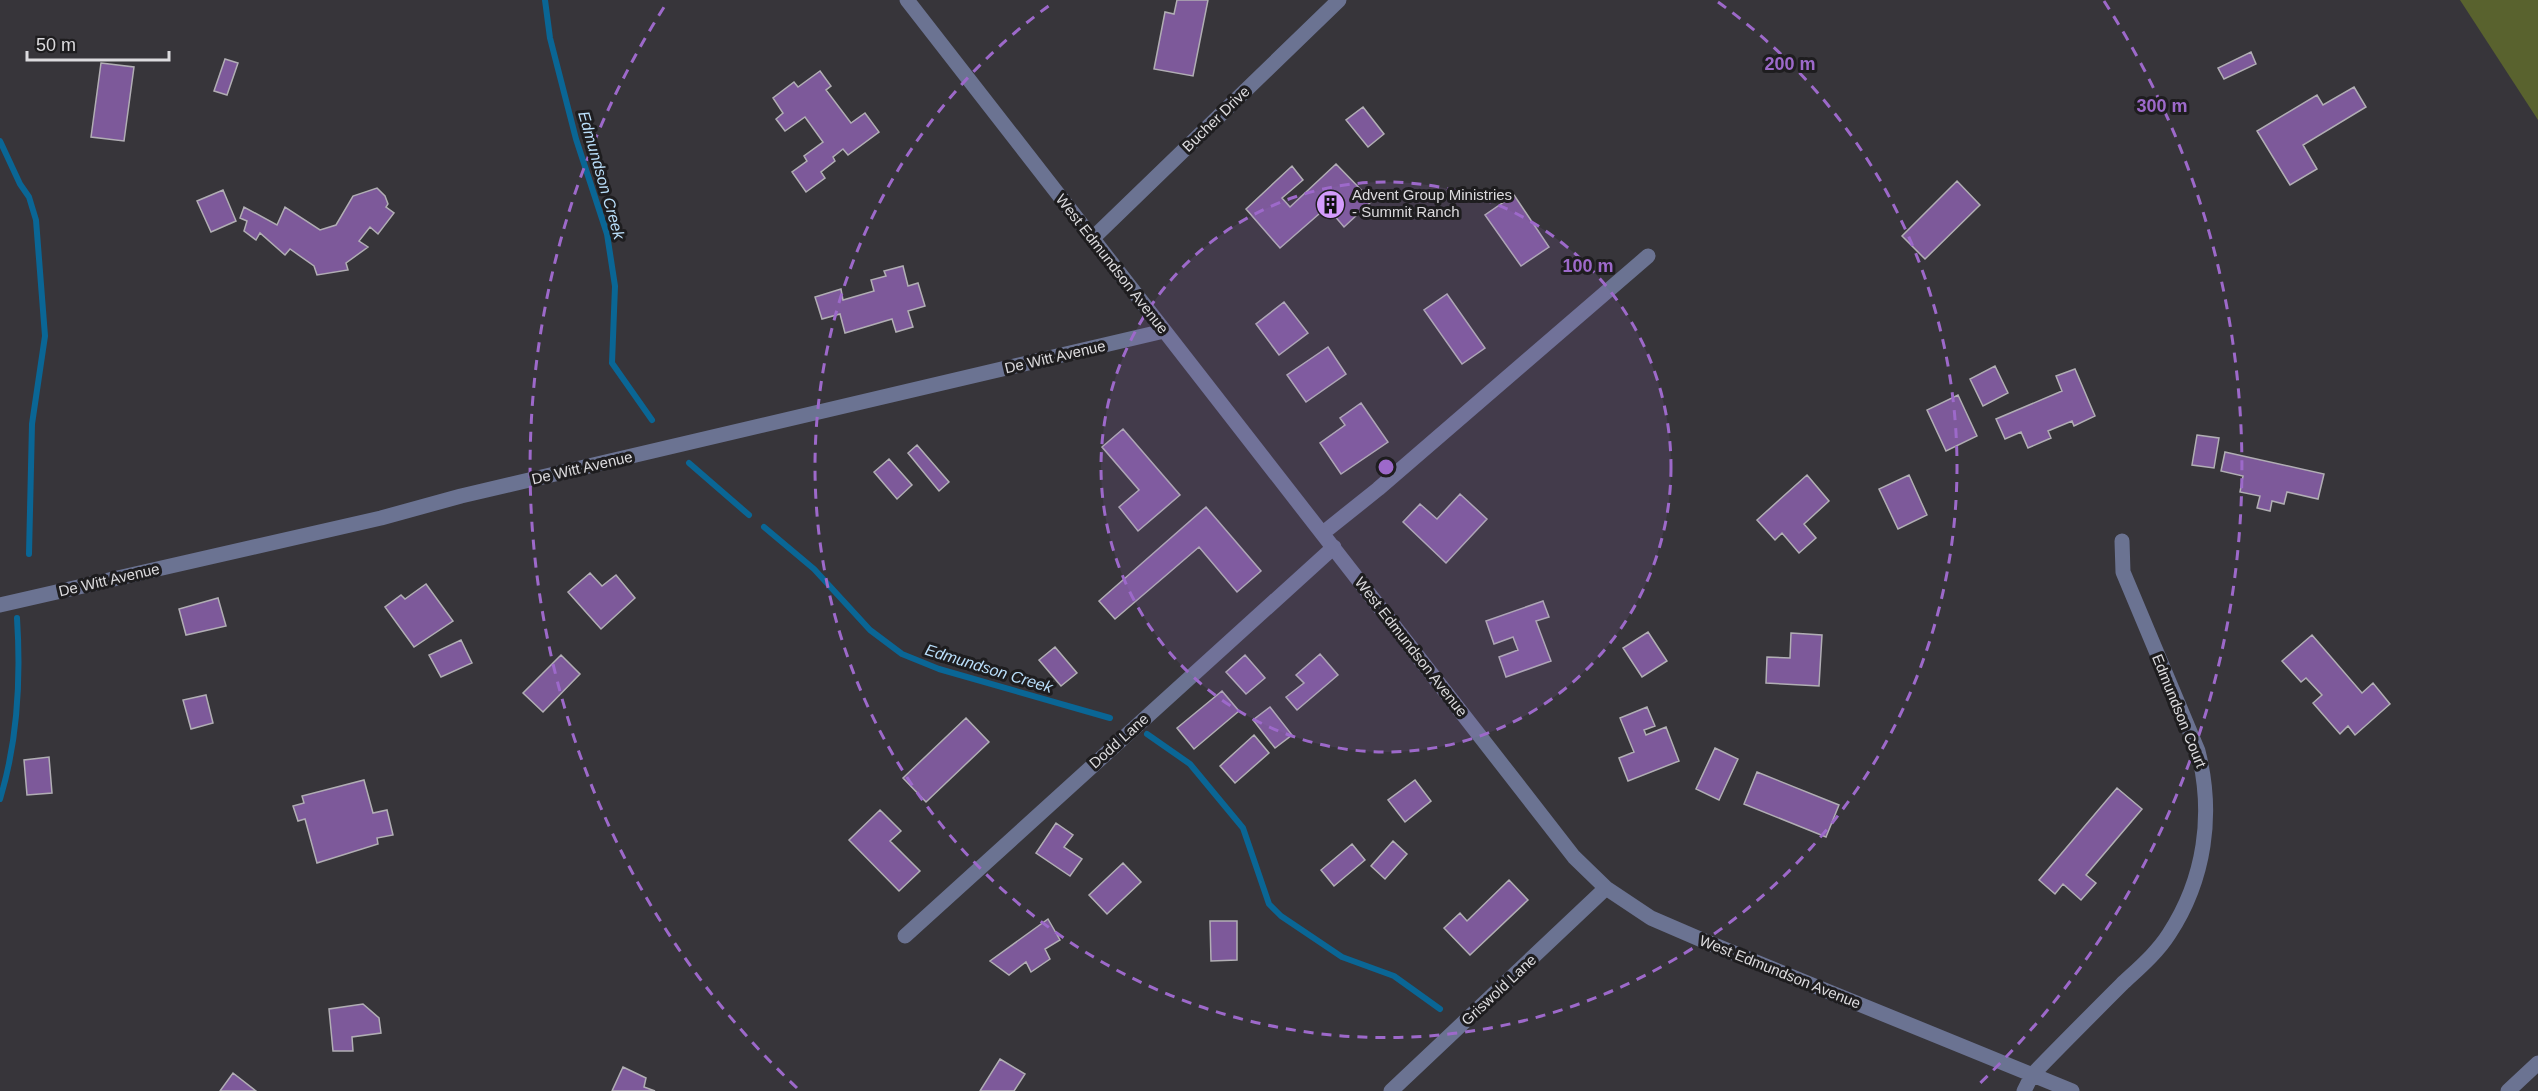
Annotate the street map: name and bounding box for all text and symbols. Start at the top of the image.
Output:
scale bar [27,24,170,62]
text: 50 m [36,35,76,55]
text: 200 m [1764,54,1816,74]
street label: Bucher Drive [1179,82,1253,155]
text: 300 m [2136,96,2188,116]
water label: Edmundson Creek [575,109,628,242]
place label: Advent Group Ministries - Summit Ranch [1352,186,1512,220]
building icon: Advent Group Ministries - Summit Ranch [1315,188,1347,220]
street label: West Edmundson Avenue [1053,191,1172,337]
text: 100 m [1562,256,1614,276]
street label: De Witt Avenue [1003,337,1107,376]
street label: De Witt Avenue [530,448,634,487]
centre of rings [1376,457,1396,477]
street label: De Witt Avenue [57,560,161,599]
street label: West Edmundson Avenue [1352,574,1471,720]
water label: Edmundson Creek [923,641,1056,696]
street label: Edmundson Court [2149,652,2210,771]
street label: Dodd Lane [1086,710,1152,772]
street label: West Edmundson Avenue [1697,931,1863,1012]
street label: Griswold Lane [1458,951,1540,1029]

